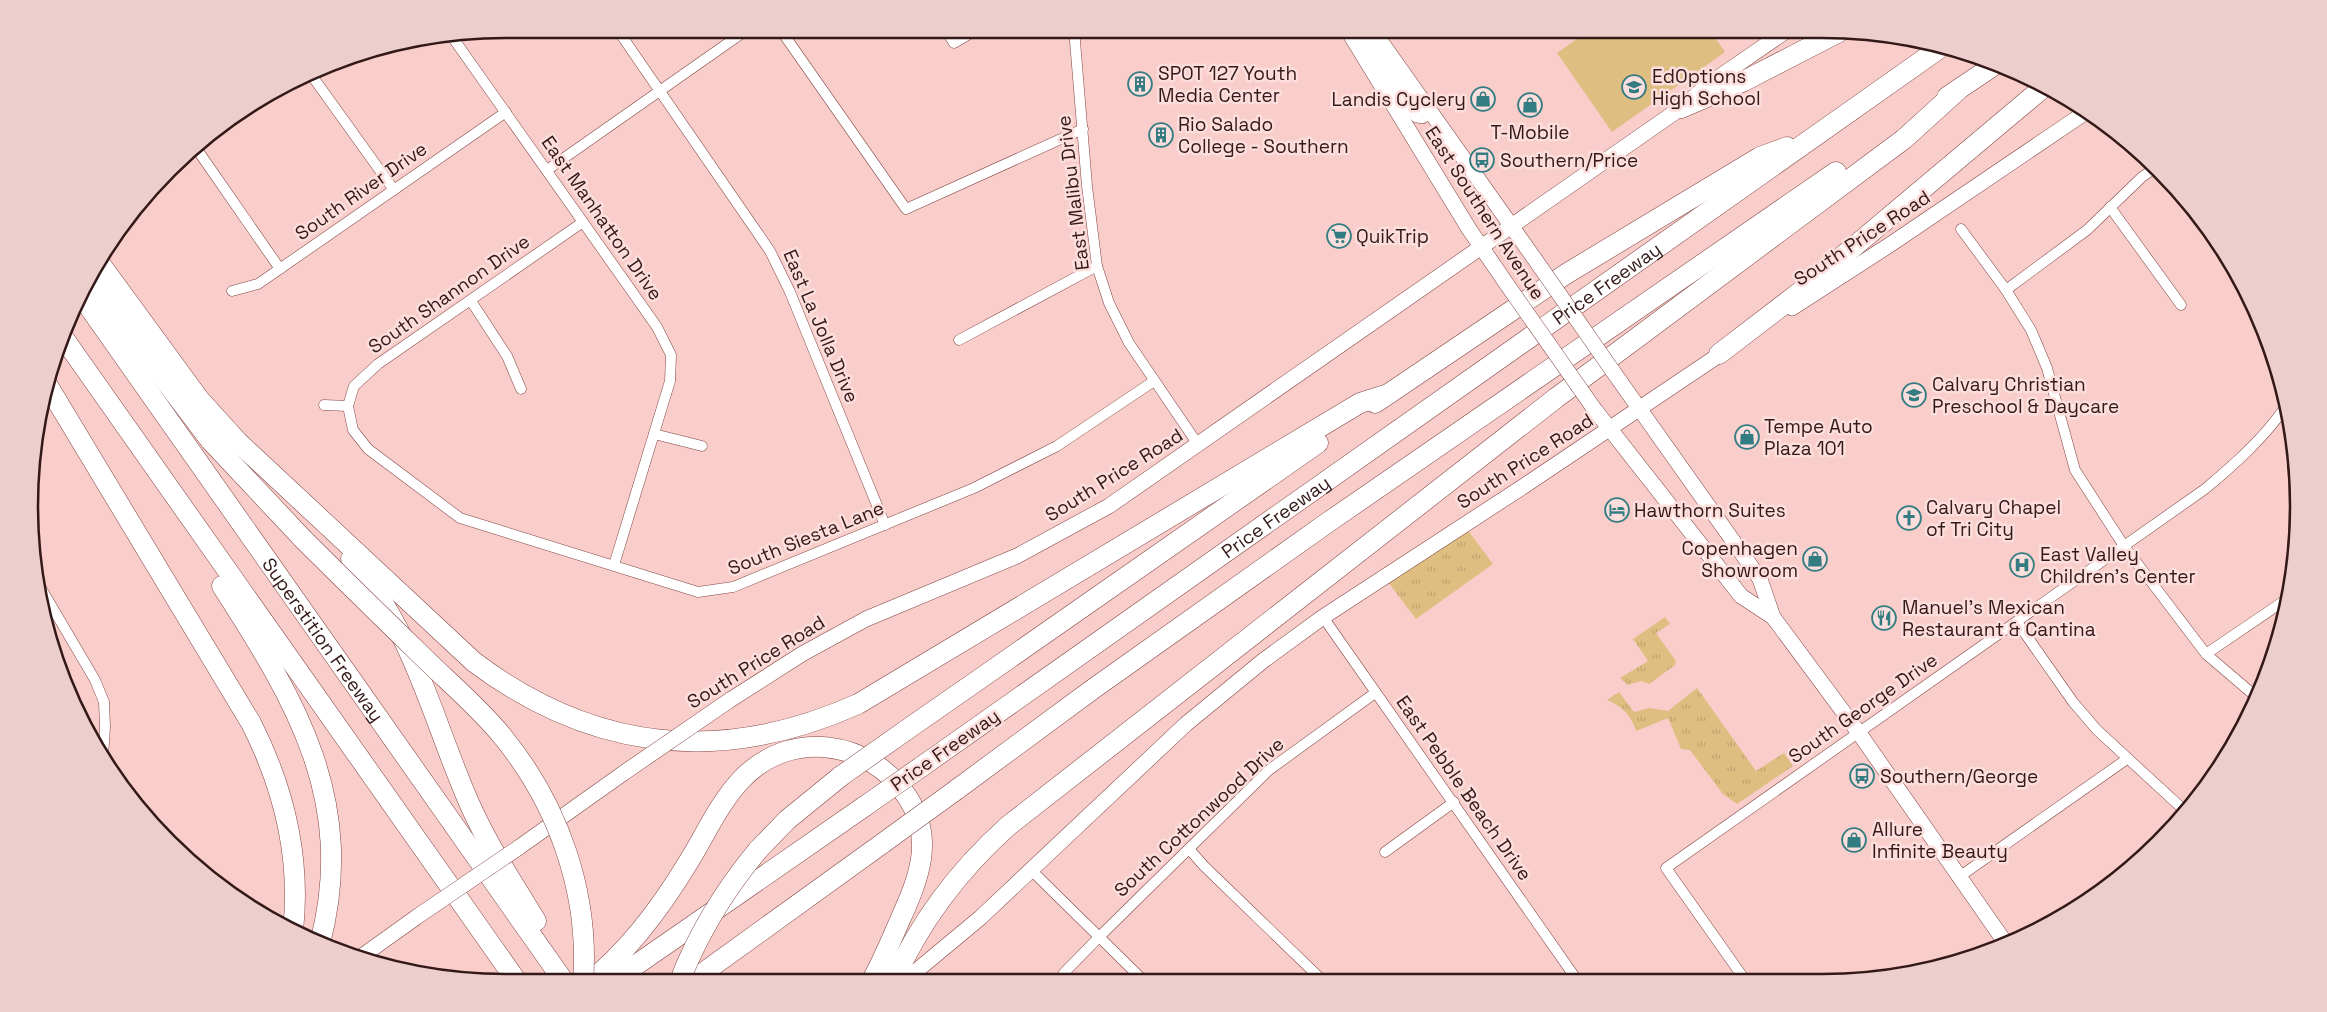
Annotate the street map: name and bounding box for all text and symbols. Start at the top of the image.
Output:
place label: SPOT 127 Youth Media Center [1158,61,1297,108]
place label: EdOptions High School [1652,64,1761,111]
building icon: SPOT 127 Youth Media Center [1127,71,1153,97]
school or university icon: EdOptions High School [1621,74,1647,100]
shop icon: Landis Cyclery [1470,86,1496,112]
place label: Landis Cyclery [1331,87,1466,112]
shop icon: T-Mobile [1517,92,1543,118]
place label: Rio Salado College - Southern [1178,112,1349,159]
street label: East Malibu Drive [1051,114,1095,272]
place label: T-Mobile [1490,120,1570,145]
street label: East Southern Avenue [1419,121,1551,305]
building icon: Rio Salado College - Southern [1148,122,1174,148]
street label: East Manhatton Drive [536,131,668,305]
street label: South River Drive [290,136,432,246]
bus stop icon: Southern/Price [1469,147,1495,173]
place label: Southern/Price [1500,148,1638,173]
street label: South Price Road [1789,185,1935,291]
supermarket icon: QuikTrip [1326,223,1352,249]
place label: QuikTrip [1356,224,1429,249]
street label: South Shannon Drive [363,229,535,359]
street label: Price Freeway [1547,236,1666,330]
street label: East La Jolla Drive [777,245,865,407]
place label: Calvary Christian Preschool & Daycare [1932,372,2119,419]
school or university icon: Calvary Christian Preschool & Daycare [1901,382,1927,408]
street label: South Price Road [1452,408,1598,514]
place label: Tempe Auto Plaza 101 [1764,414,1873,461]
street label: South Price Road [1041,423,1187,527]
shop icon: Tempe Auto Plaza 101 [1734,424,1760,450]
street label: Price Freeway [1216,470,1335,564]
street label: South Siesta Lane [724,495,888,581]
place label: Calvary Chapel of Tri City [1926,495,2061,542]
hotel icon: Hawthorn Suites [1604,497,1630,523]
place label: Hawthorn Suites [1634,498,1786,523]
church icon: Calvary Chapel of Tri City [1896,505,1922,531]
place label: Copenhagen Showroom [1682,536,1798,583]
place label: East Valley Children's Center [2040,542,2196,589]
shop icon: Copenhagen Showroom [1802,546,1828,572]
street label: Superstition Freeway [257,552,390,727]
hospital icon: East Valley Children's Center [2009,552,2035,578]
place label: Manuel's Mexican Restaurant & Cantina [1902,595,2096,642]
restaurant icon: Manuel's Mexican Restaurant & Cantina [1871,605,1897,631]
street label: South Price Road [683,610,829,714]
street label: South George Drive [1784,647,1942,769]
street label: East Pebble Beach Drive [1391,691,1537,885]
street label: Price Freeway [886,703,1004,797]
street label: South Cottonwood Drive [1109,732,1289,902]
bus stop icon: Southern/George [1849,763,1875,789]
place label: Southern/George [1880,764,2038,789]
place label: Allure Infinite Beauty [1872,817,2008,864]
shop icon: Allure Infinite Beauty [1841,827,1867,853]

